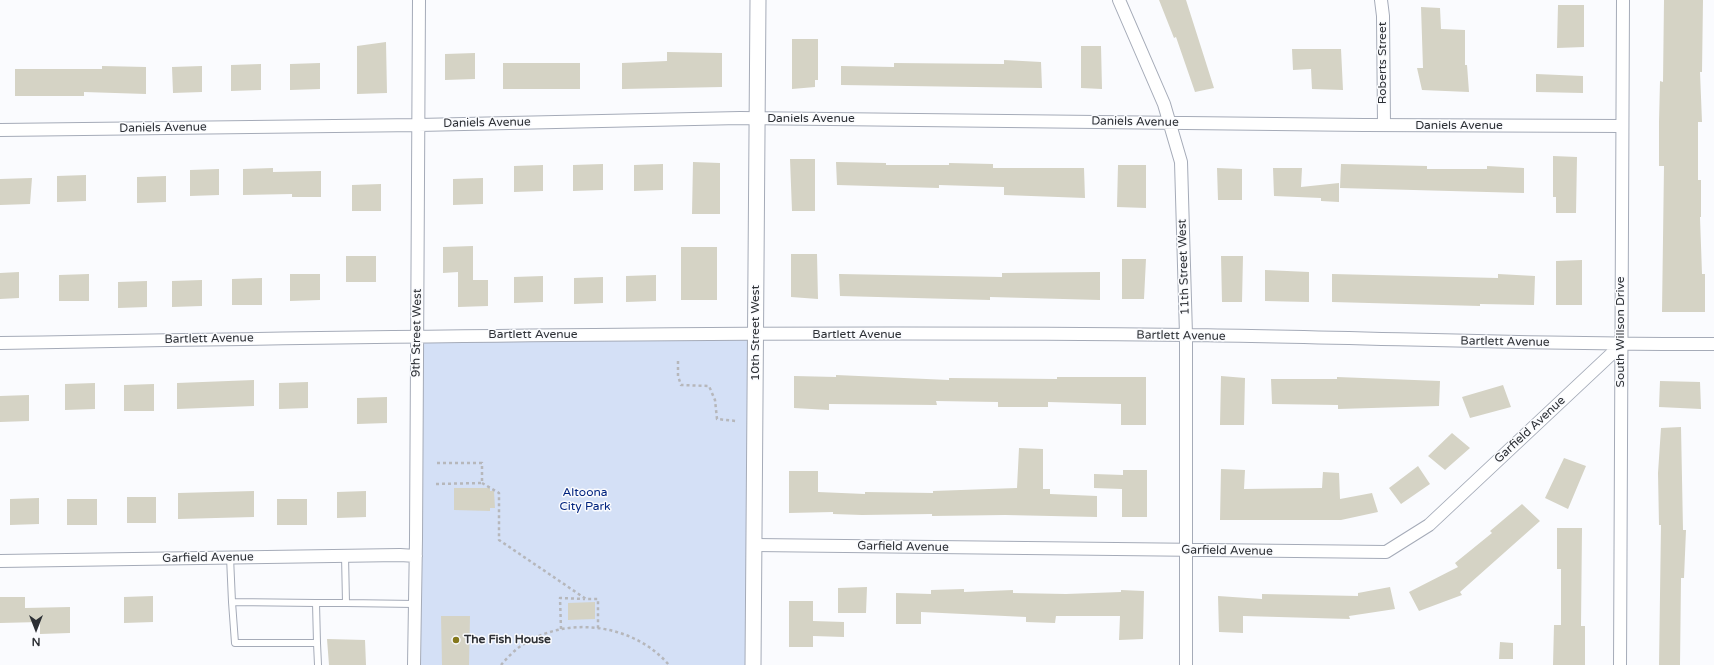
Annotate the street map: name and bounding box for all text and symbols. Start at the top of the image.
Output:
street label: Roberts Street [1376,22,1390,104]
street label: Daniels Avenue [767,112,855,126]
street label: Daniels Avenue [1091,114,1179,130]
street label: Daniels Avenue [443,115,531,131]
street label: Daniels Avenue [1415,119,1503,133]
street label: Daniels Avenue [119,120,207,136]
street label: 11th Street West [1175,219,1193,315]
street label: South Willson Drive [1614,276,1628,388]
street label: 10th Street West [749,285,763,381]
street label: 9th Street West [409,289,425,377]
street label: Bartlett Avenue [488,328,578,342]
street label: Bartlett Avenue [812,328,902,342]
street label: Bartlett Avenue [1136,328,1226,344]
street label: Bartlett Avenue [164,331,254,347]
street label: Bartlett Avenue [1460,334,1550,350]
street label: Garfield Avenue [1492,394,1568,466]
park label: Altoona City Park [559,486,611,514]
street label: Garfield Avenue [857,539,949,555]
street label: Garfield Avenue [1181,543,1273,559]
street label: Garfield Avenue [162,550,254,566]
north arrow [16,609,56,649]
place label: The Fish House [464,633,551,647]
text: N [32,635,40,648]
marker: The Fish House [451,635,461,645]

